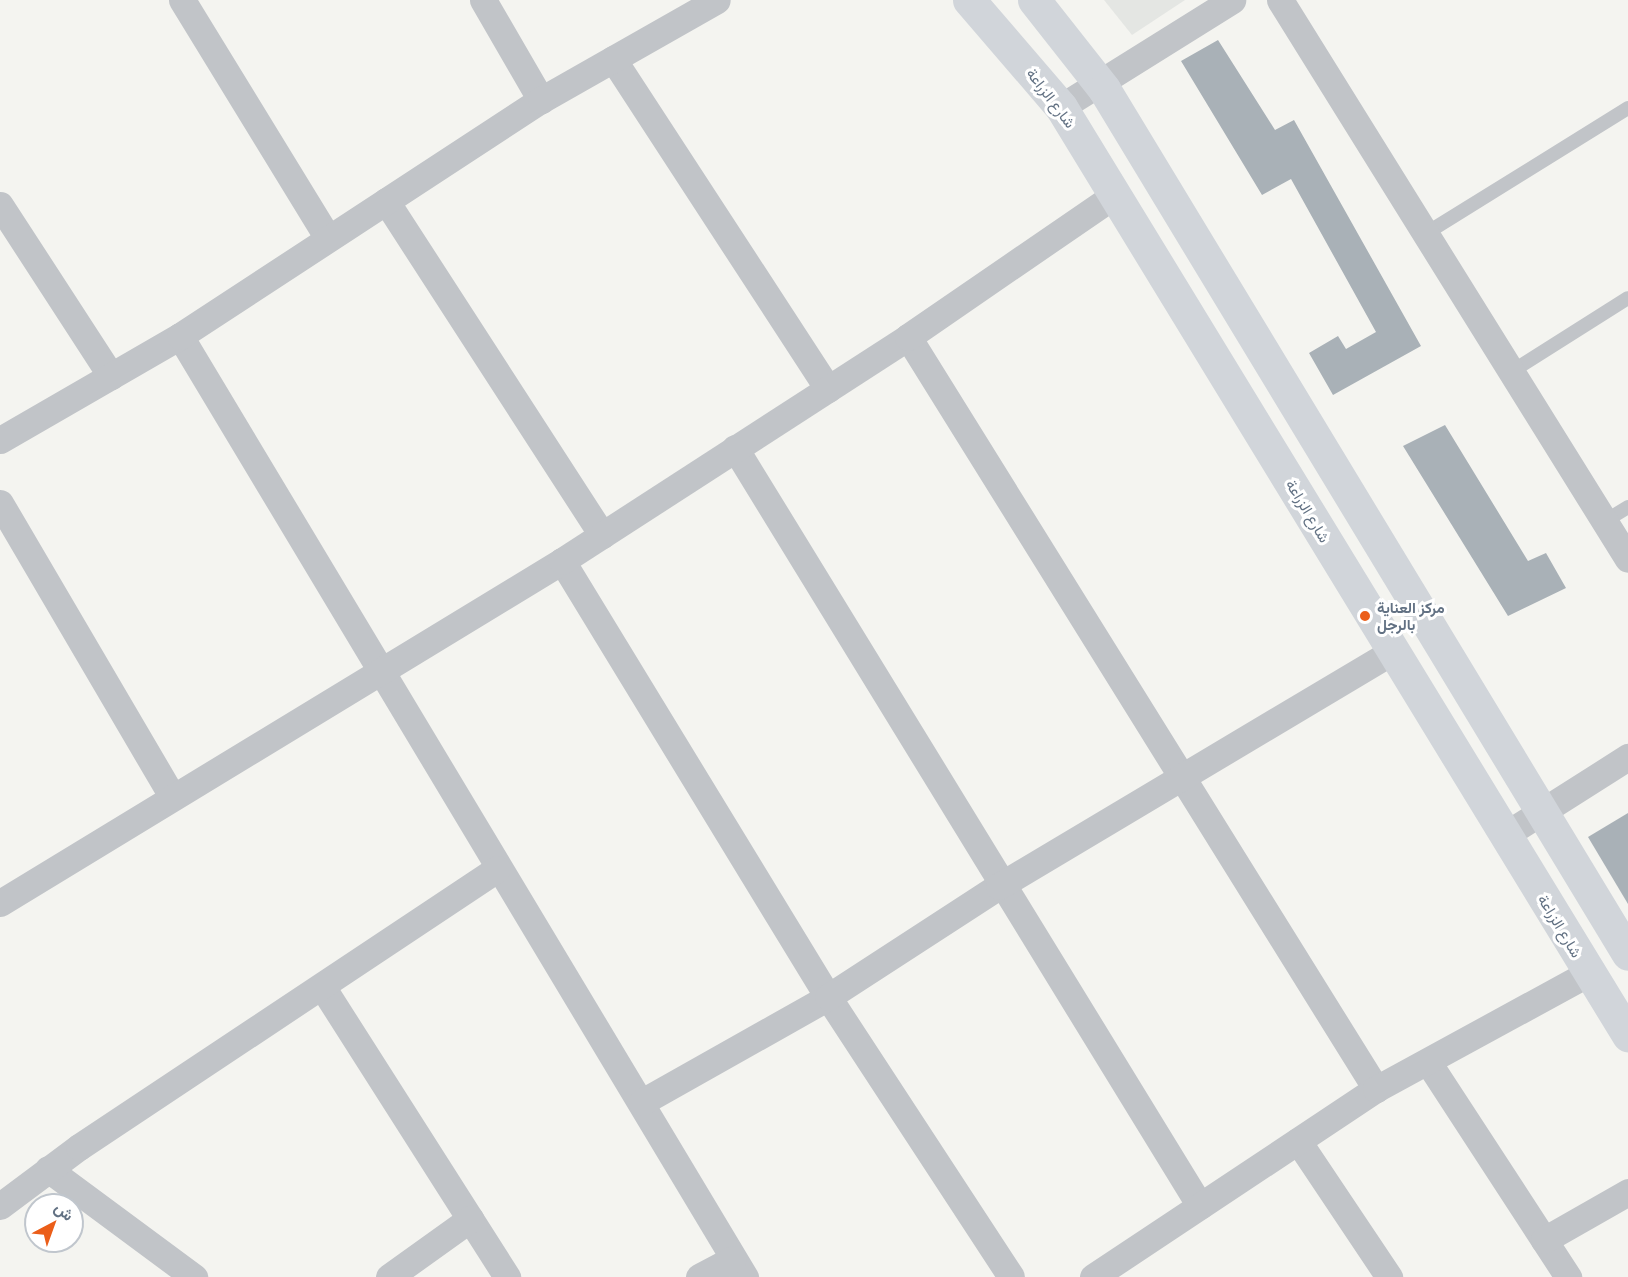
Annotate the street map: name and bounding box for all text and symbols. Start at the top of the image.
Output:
street label: شارع الزراعة [1023,65,1079,131]
street label: شارع الزراعة [1282,476,1334,546]
place label: مركز العناية بالرجل [1377,598,1445,633]
marker: مركز العناية بالرجل [1358,609,1372,623]
street label: شارع الزراعة [1534,891,1586,961]
north arrow [24,1193,84,1253]
text: ش [49,1196,80,1226]

